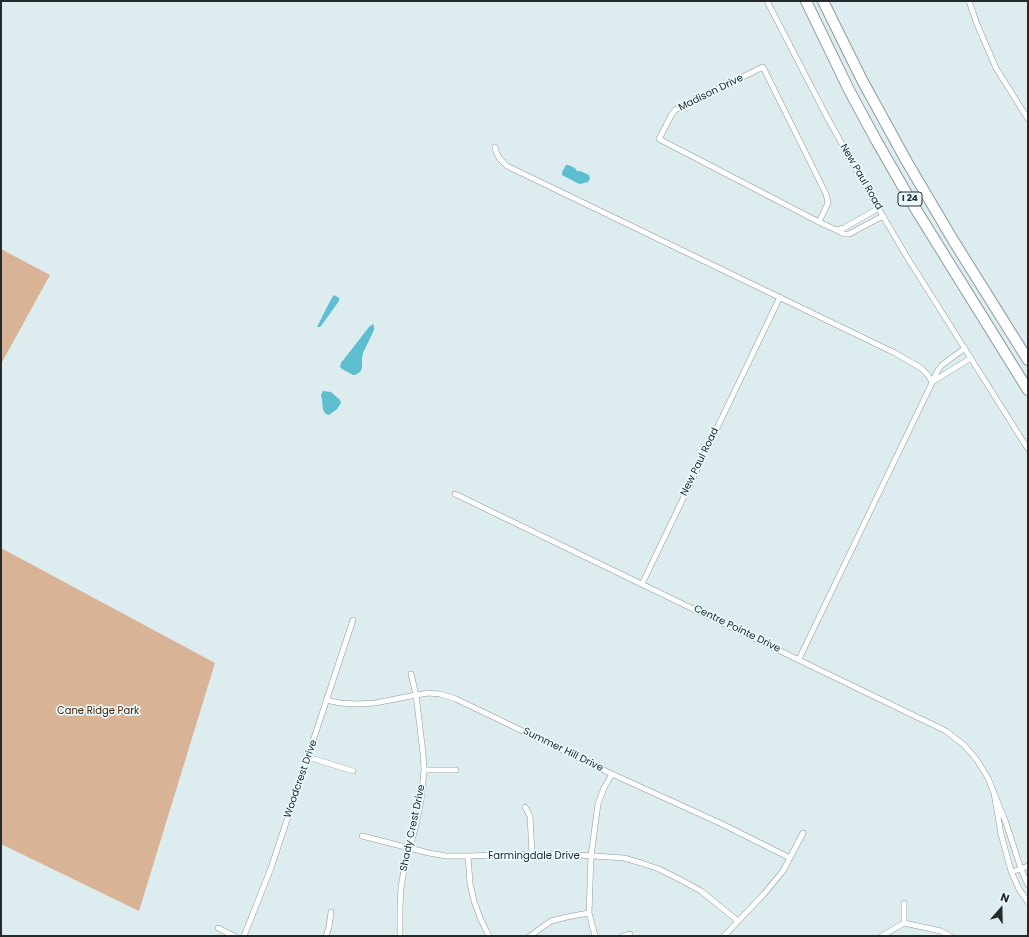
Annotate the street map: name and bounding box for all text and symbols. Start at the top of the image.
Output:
street label: Madison Drive [677,72,745,114]
street label: New Paul Road [837,142,885,212]
road number: I 24 [898,192,922,206]
street label: New Paul Road [678,426,722,498]
street label: Centre Pointe Drive [692,603,782,655]
park label: Cane Ridge Park [57,705,139,717]
street label: Summer Hill Drive [521,725,605,775]
street label: Woodcrest Drive [282,738,320,820]
street label: Shady Crest Drive [398,784,428,872]
street label: Farmingdale Drive [488,850,580,862]
north arrow [981,889,1021,929]
text: N [998,889,1012,907]

